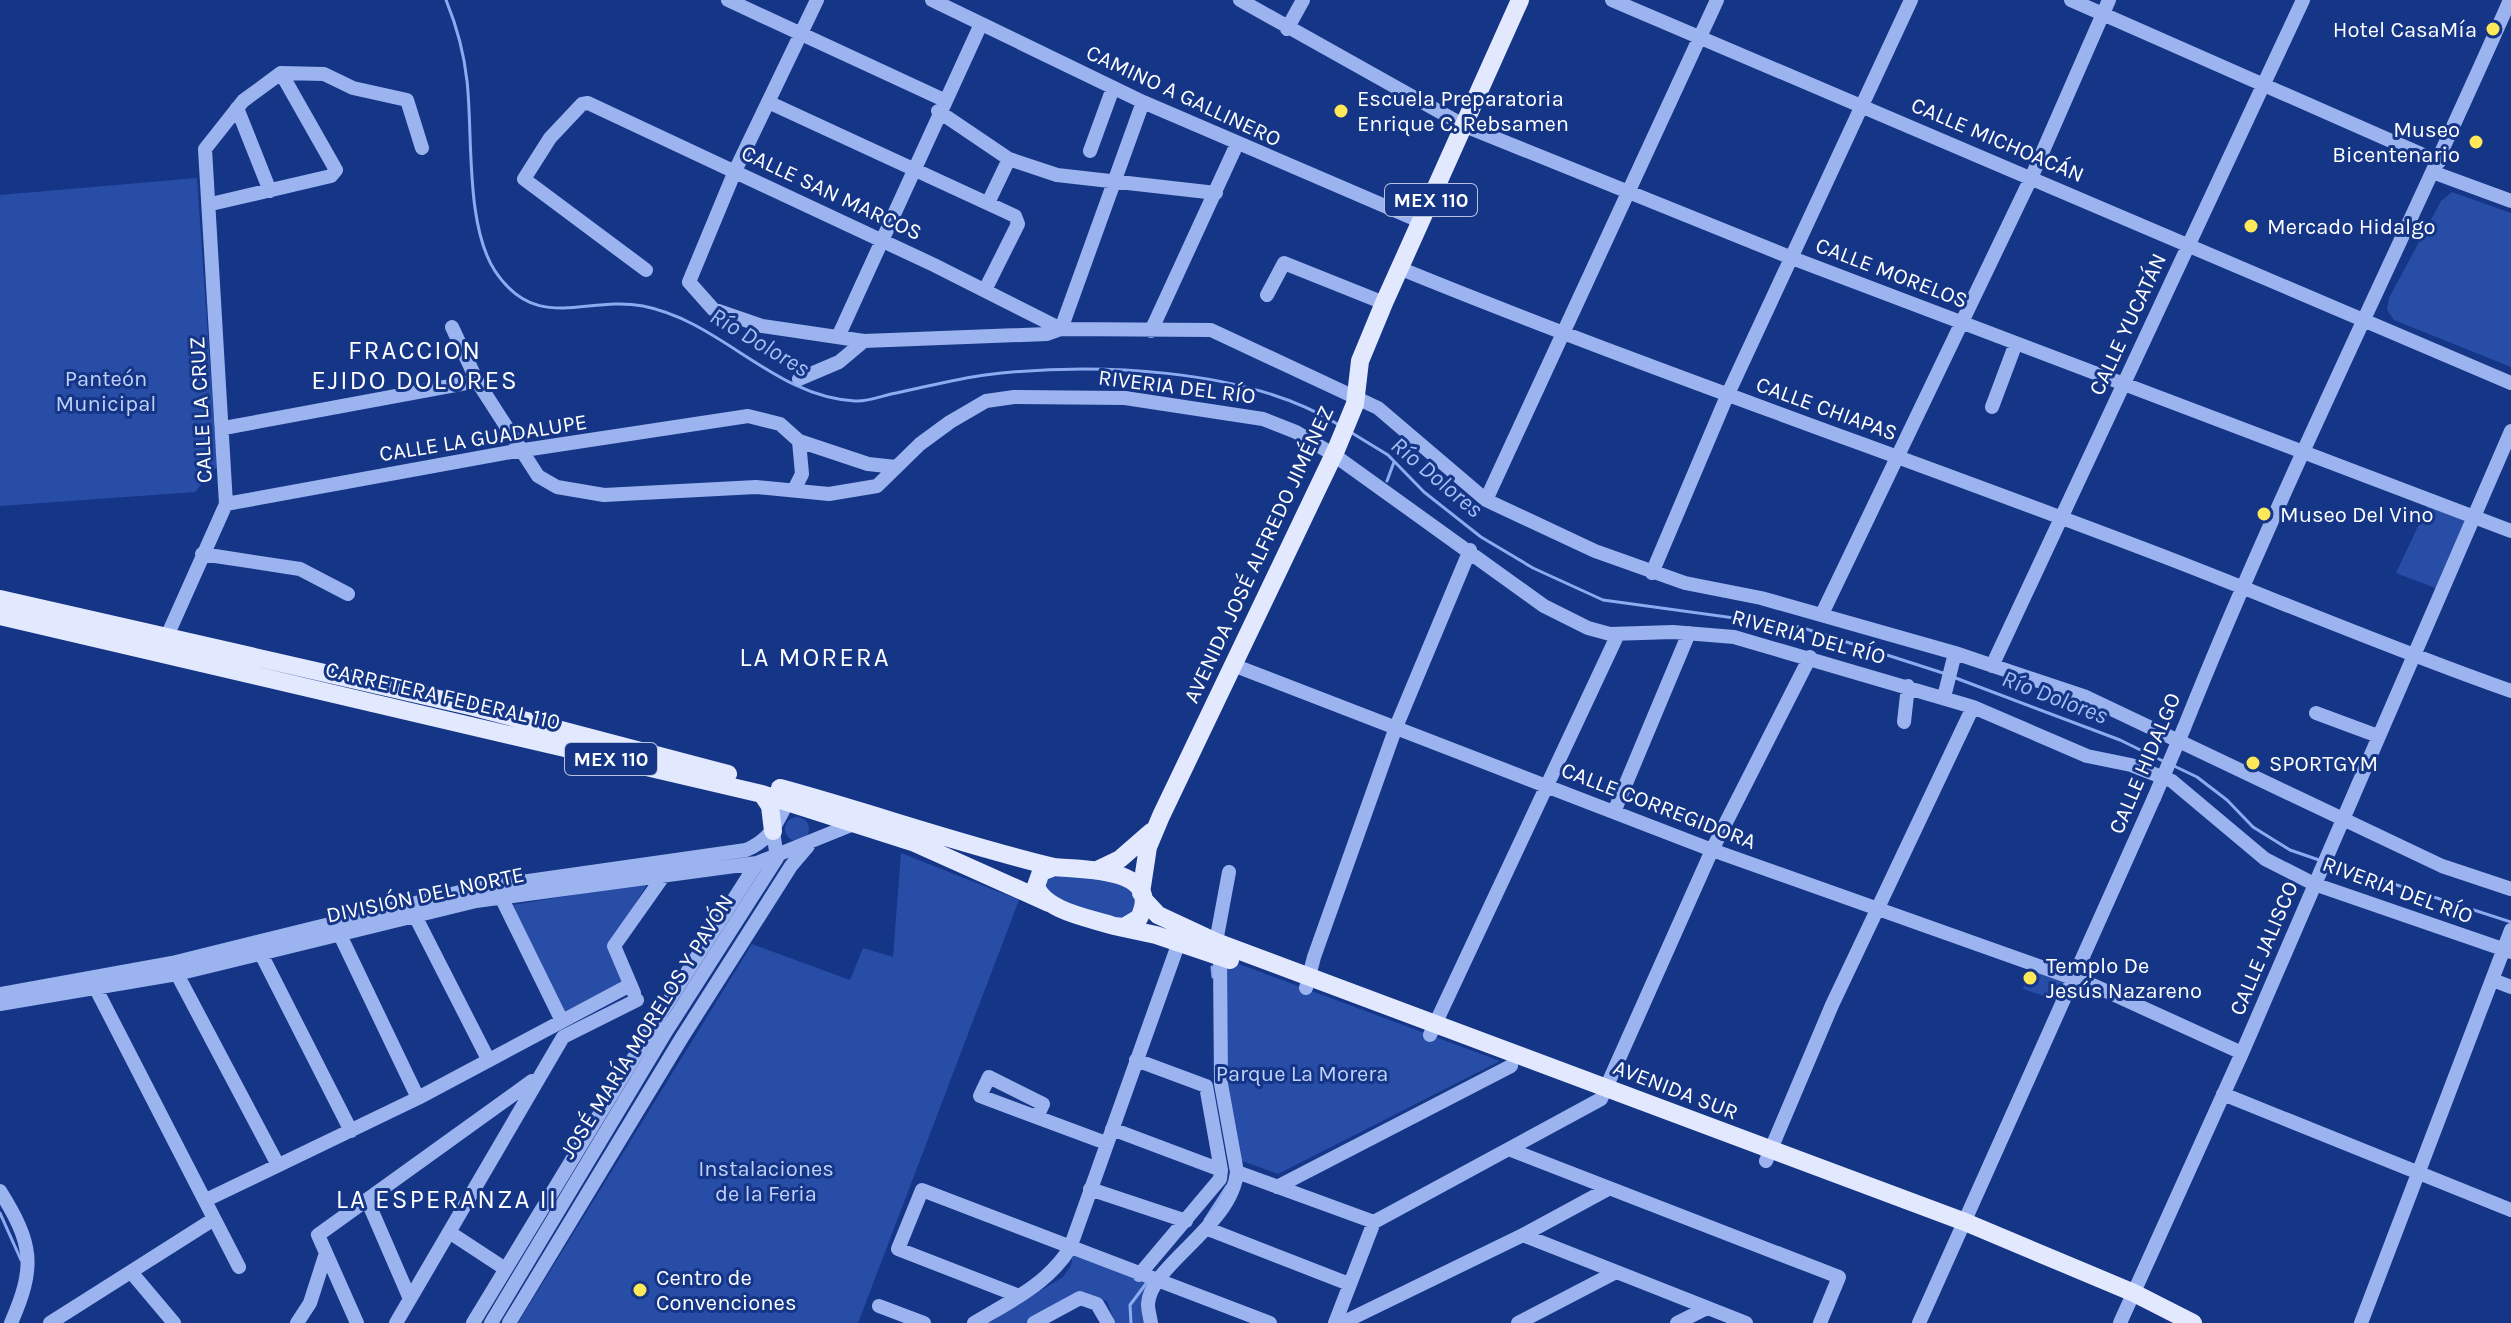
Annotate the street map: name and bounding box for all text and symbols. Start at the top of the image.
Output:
place label: Hotel CasaMía [2333,17,2477,43]
marker: Hotel CasaMía [2484,20,2502,38]
street label: CAMINO A GALLINERO [1082,39,1285,152]
place label: Escuela Preparatoria Enrique C. Rebsamen [1357,86,1569,137]
street label: CALLE MICHOACÁN [1907,91,2088,188]
marker: Escuela Preparatoria Enrique C. Rebsamen [1332,102,1350,120]
place label: Museo Bicentenario [2332,117,2460,168]
marker: Museo Bicentenario [2467,133,2485,151]
street label: CALLE SAN MARCOS [737,140,926,246]
road number: MEX 110 [1385,184,1477,216]
place label: Mercado Hidalgo [2267,214,2436,240]
marker: Mercado Hidalgo [2242,217,2260,235]
street label: CALLE MORELOS [1812,232,1971,314]
street label: CALLE YUCATÁN [2083,249,2172,400]
water label: Río Dolores [705,301,815,383]
district label: FRACCION EJIDO DOLORES [311,335,519,396]
street label: CALLE LA CRUZ [184,336,218,484]
street label: RIVERIA DEL RÍO [1097,363,1257,410]
park label: Panteón Municipal [56,366,156,417]
street label: CALLE CHIAPAS [1752,371,1901,447]
street label: AVENIDA JOSÉ ALFREDO JIMÉNEZ [1178,401,1339,707]
street label: CALLE LA GUADALUPE [377,409,589,467]
water label: Río Dolores [1385,431,1489,523]
place label: Museo Del Vino [2280,502,2434,528]
marker: Museo Del Vino [2255,505,2273,523]
street label: RIVERIA DEL RÍO [1729,603,1889,670]
district label: LA MORERA [739,642,891,673]
street label: CARRETERA FEDERAL 110 [323,656,563,736]
water label: Río Dolores [1998,664,2112,730]
street label: CALLE HIDALGO [2103,689,2186,838]
road number: MEX 110 [565,743,657,775]
place label: SPORTGYM [2269,751,2378,777]
marker: SPORTGYM [2244,754,2262,772]
street label: CALLE CORREGIDORA [1558,757,1760,855]
street label: RIVERIA DEL RÍO [2319,850,2477,929]
street label: DIVISIÓN DEL NORTE [324,860,527,929]
street label: CALLE JALISCO [2224,877,2304,1019]
street label: JOSÉ MARÍA MORELOS Y PAVÓN [554,889,739,1163]
place label: Templo De Jesús Nazareno [2046,953,2202,1004]
marker: Templo De Jesús Nazareno [2021,969,2039,987]
street label: AVENIDA SUR [1610,1054,1742,1126]
park label: Parque La Morera [1216,1061,1388,1087]
park label: Instalaciones de la Feria [698,1156,834,1207]
district label: LA ESPERANZA II [336,1184,558,1215]
place label: Centro de Convenciones [656,1265,796,1316]
marker: Centro de Convenciones [631,1281,649,1299]

